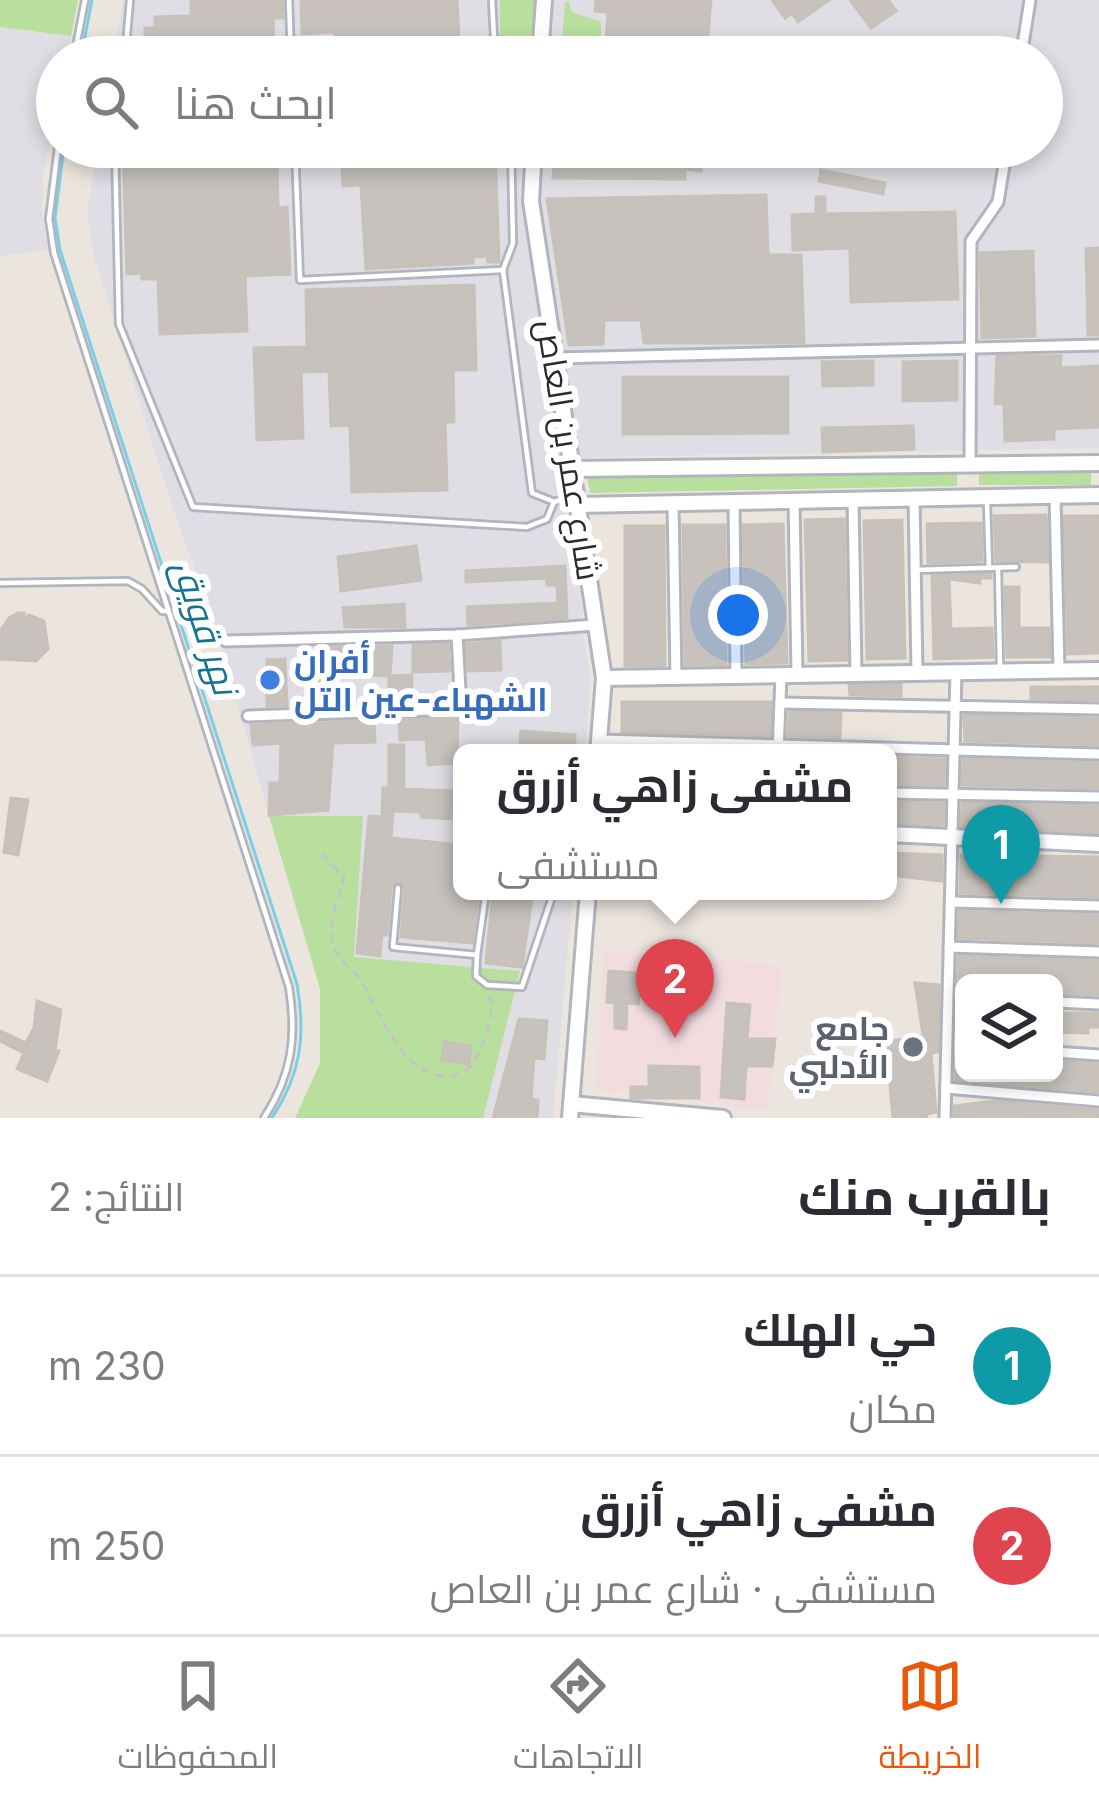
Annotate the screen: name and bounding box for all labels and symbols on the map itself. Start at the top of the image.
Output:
street label: شارع عمر بن العاص [526,317,609,584]
water label: نهر قويق [163,554,249,703]
your location [708,585,768,645]
place label: أفران الشهباء-عين التل [294,640,548,720]
marker: أفران الشهباء-عين التل [257,667,283,693]
pin: 1 [962,805,1040,904]
pin: 2 [636,939,714,1038]
place label: جامع الأدلبي [789,1008,889,1093]
marker: جامع الأدلبي [900,1034,926,1060]

